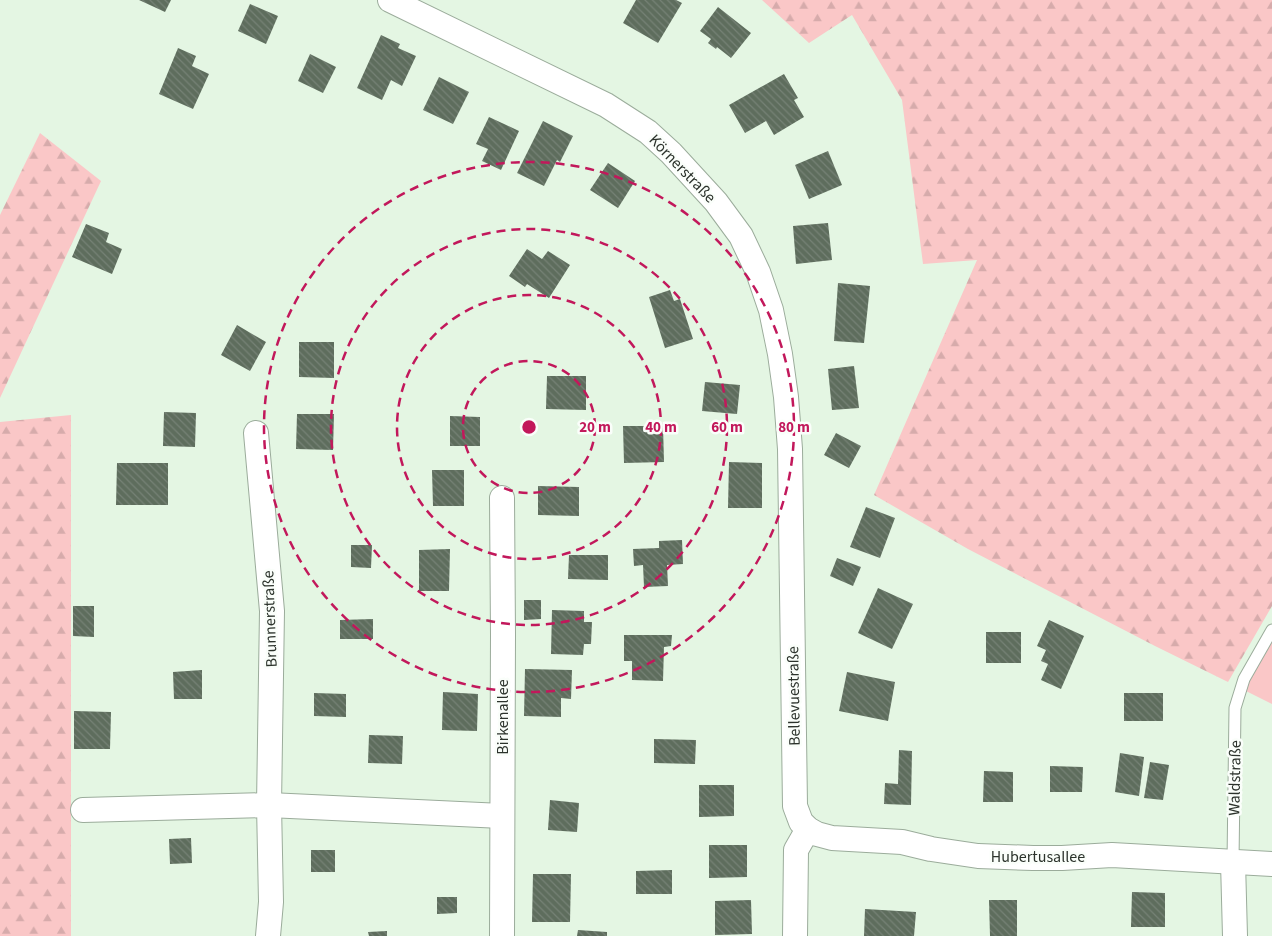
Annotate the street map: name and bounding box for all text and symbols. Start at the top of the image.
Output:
street label: Körnerstraße [644,129,721,208]
text: 20 m [579,417,611,438]
text: 40 m [645,417,677,438]
text: 60 m [711,417,743,438]
text: 80 m [778,417,810,438]
centre of rings [520,418,538,436]
street label: Brunnerstraße [257,570,283,668]
street label: Bellevuestraße [782,646,806,746]
street label: Birkenallee [492,679,514,755]
street label: Waldstraße [1223,740,1247,816]
street label: Hubertusallee [991,846,1085,868]

